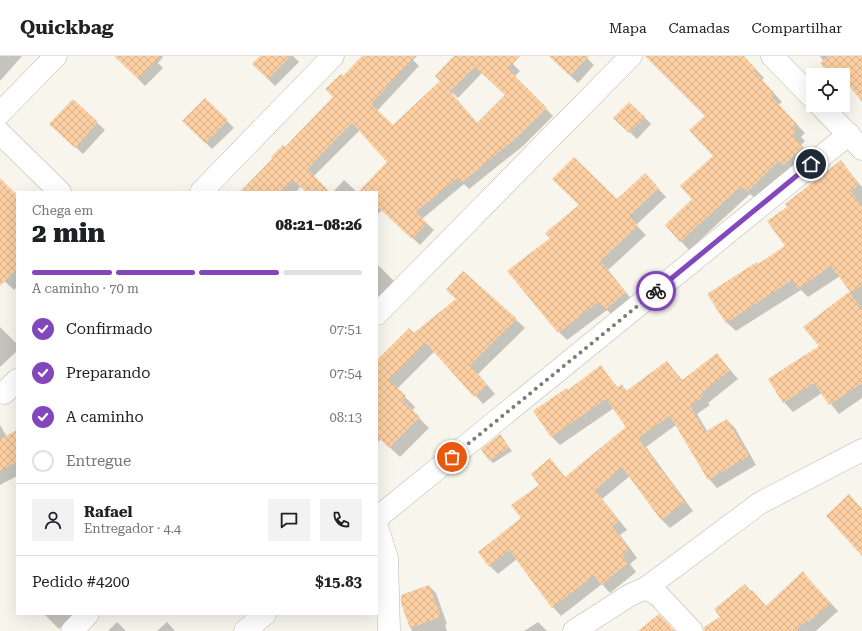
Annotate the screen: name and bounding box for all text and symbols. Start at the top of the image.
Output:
text: Quickbag [20,16,114,39]
text: Mapa [609,20,646,36]
text: Camadas [668,20,730,36]
text: Compartilhar [752,20,842,36]
map controls [806,68,850,112]
button: locate [806,68,850,112]
pin [794,147,828,181]
icon: home [800,153,822,175]
text: Chega em [32,203,93,218]
text: 08:21–08:26 [276,216,362,234]
text: 2 min [32,218,105,248]
courier [636,271,676,311]
icon: bike [645,280,667,302]
text: A caminho · 70 m [32,281,139,296]
icon: check [32,318,54,340]
text: Confirmado [66,320,153,338]
text: 07:51 [330,322,362,337]
icon: check [32,362,54,384]
text: Preparando [66,364,150,382]
text: 07:54 [330,366,362,381]
icon: check [32,406,54,428]
text: A caminho [66,408,144,426]
text: 08:13 [330,410,362,425]
pin [435,440,469,474]
icon: bag [441,446,463,468]
text: Entregue [66,452,131,470]
button: person [32,499,74,541]
button: chat [268,499,310,541]
button: phone [320,499,362,541]
text: Rafael [84,503,132,521]
text: Entregador · 4.4 [84,521,181,536]
text: Pedido #4200 [32,573,130,591]
text: $15.83 [315,573,362,591]

